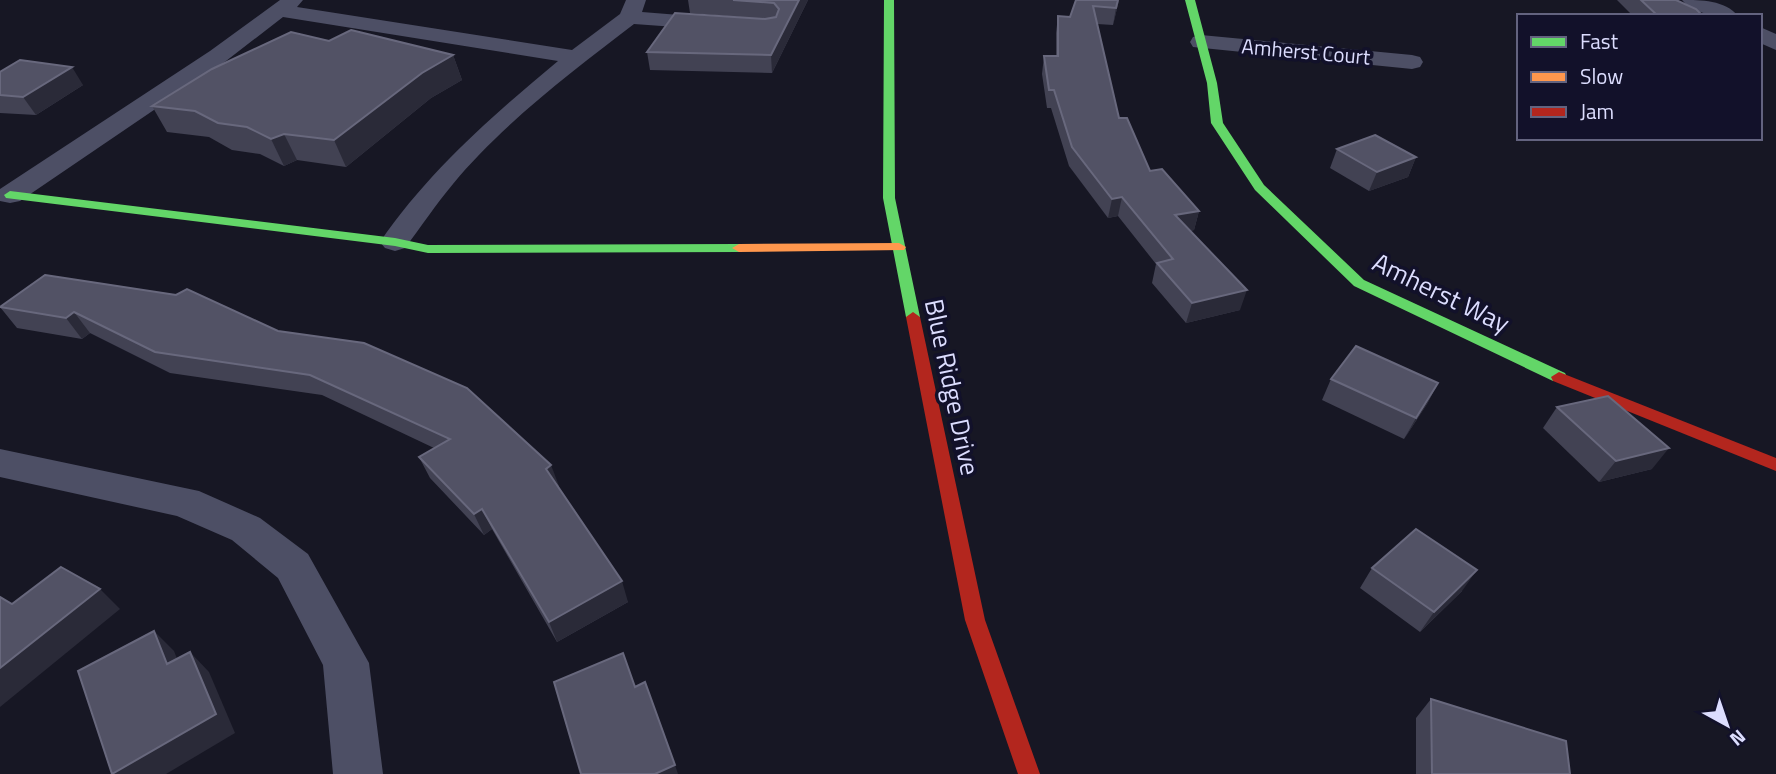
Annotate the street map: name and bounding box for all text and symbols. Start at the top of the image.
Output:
legend [1517,14,1762,140]
text: Fast [1580,25,1619,57]
street label: Amherst Court [1240,29,1372,73]
text: Slow [1580,60,1623,92]
text: Jam [1580,95,1614,127]
street label: Amherst Way [1366,243,1516,343]
street label: Blue Ridge Drive [915,295,990,479]
north arrow [1692,690,1762,760]
text: N [1724,723,1753,754]

